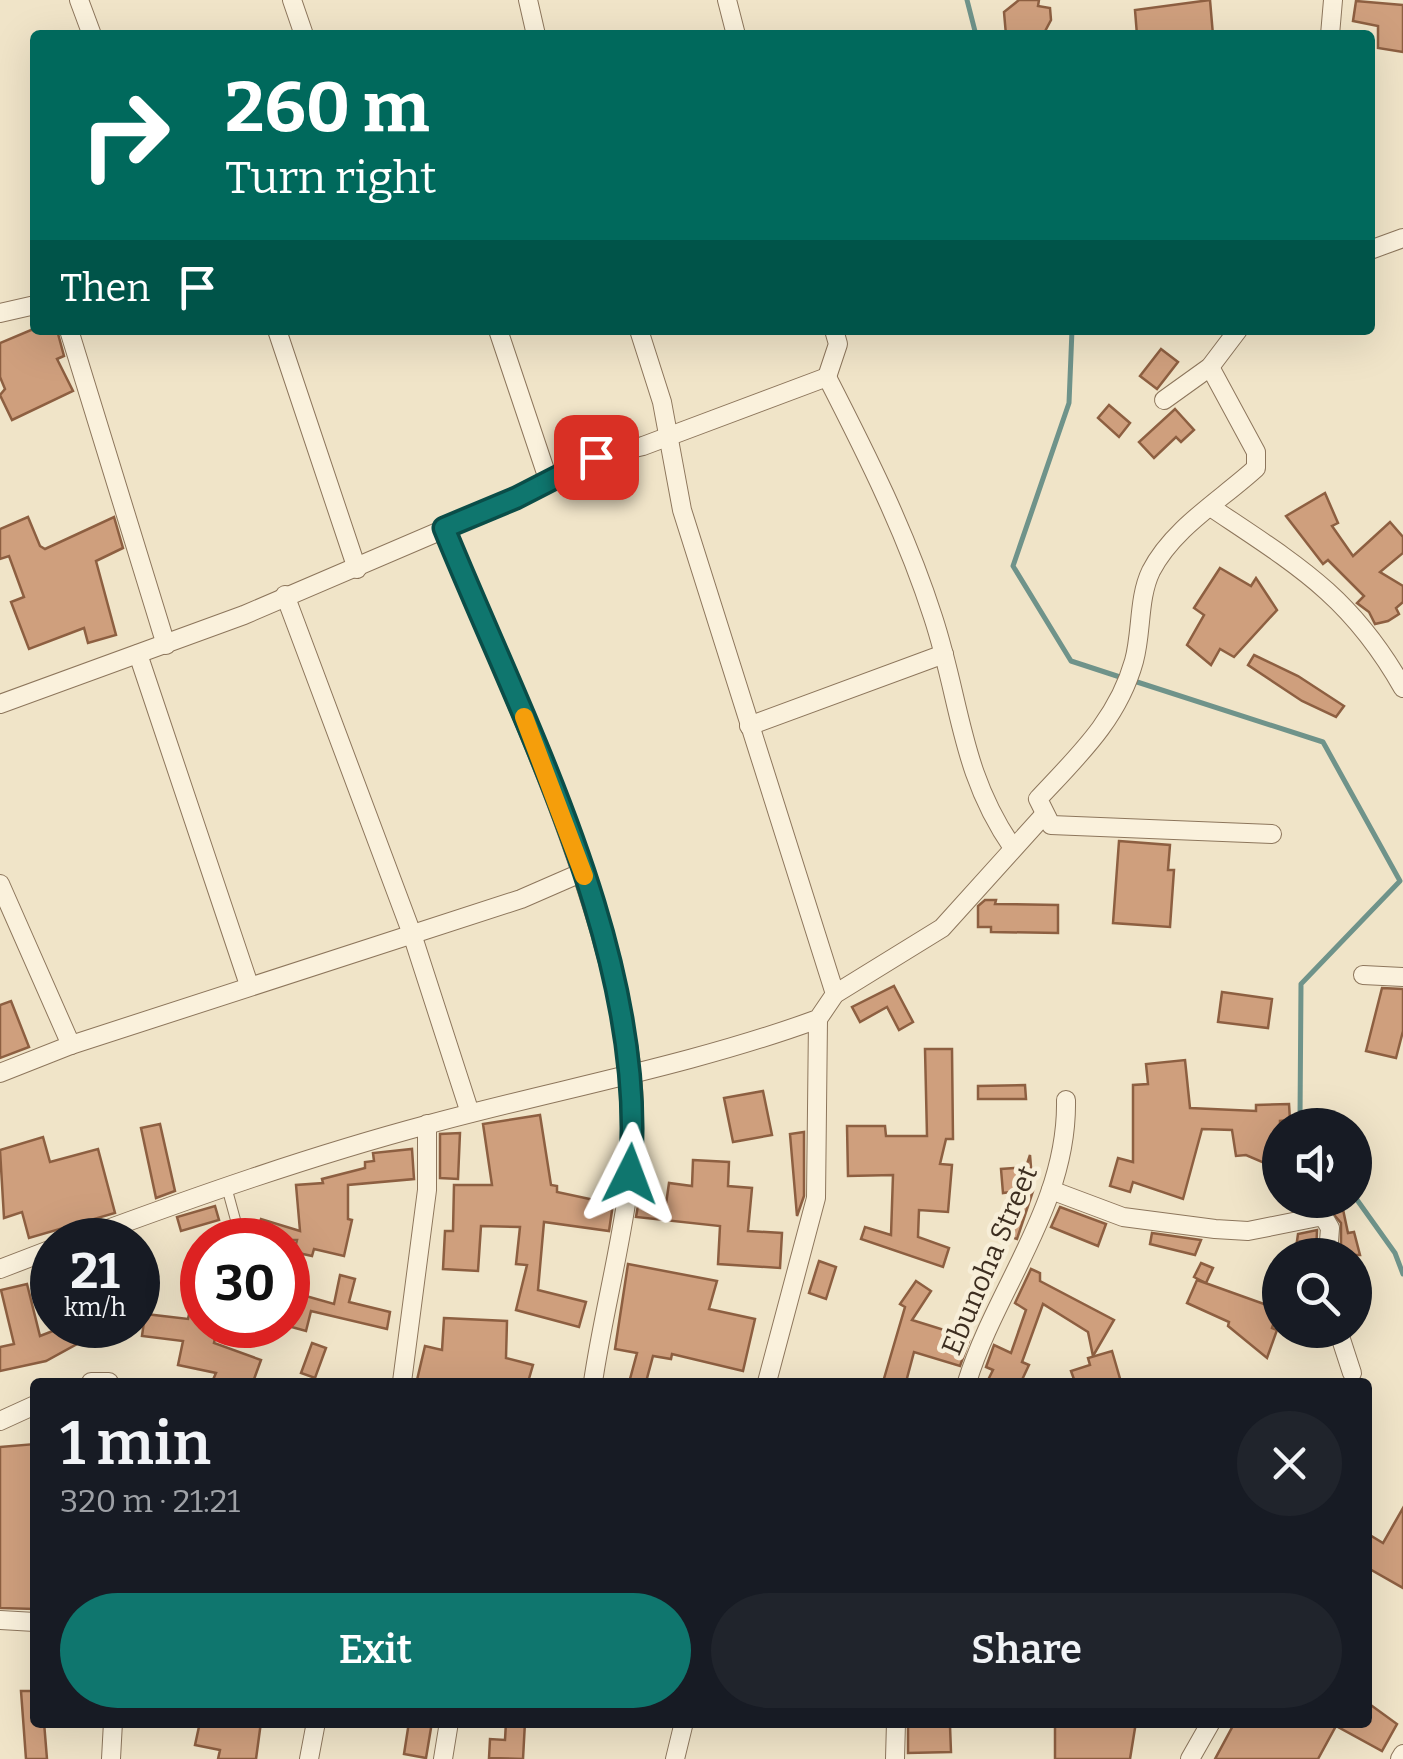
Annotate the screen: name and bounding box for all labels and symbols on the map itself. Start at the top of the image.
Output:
pin [554,415,639,500]
position arrow [578,1122,682,1226]
street label: Ebunoha Street [935,1161,1044,1360]
speed limit sign: 30 [180,1218,310,1348]

